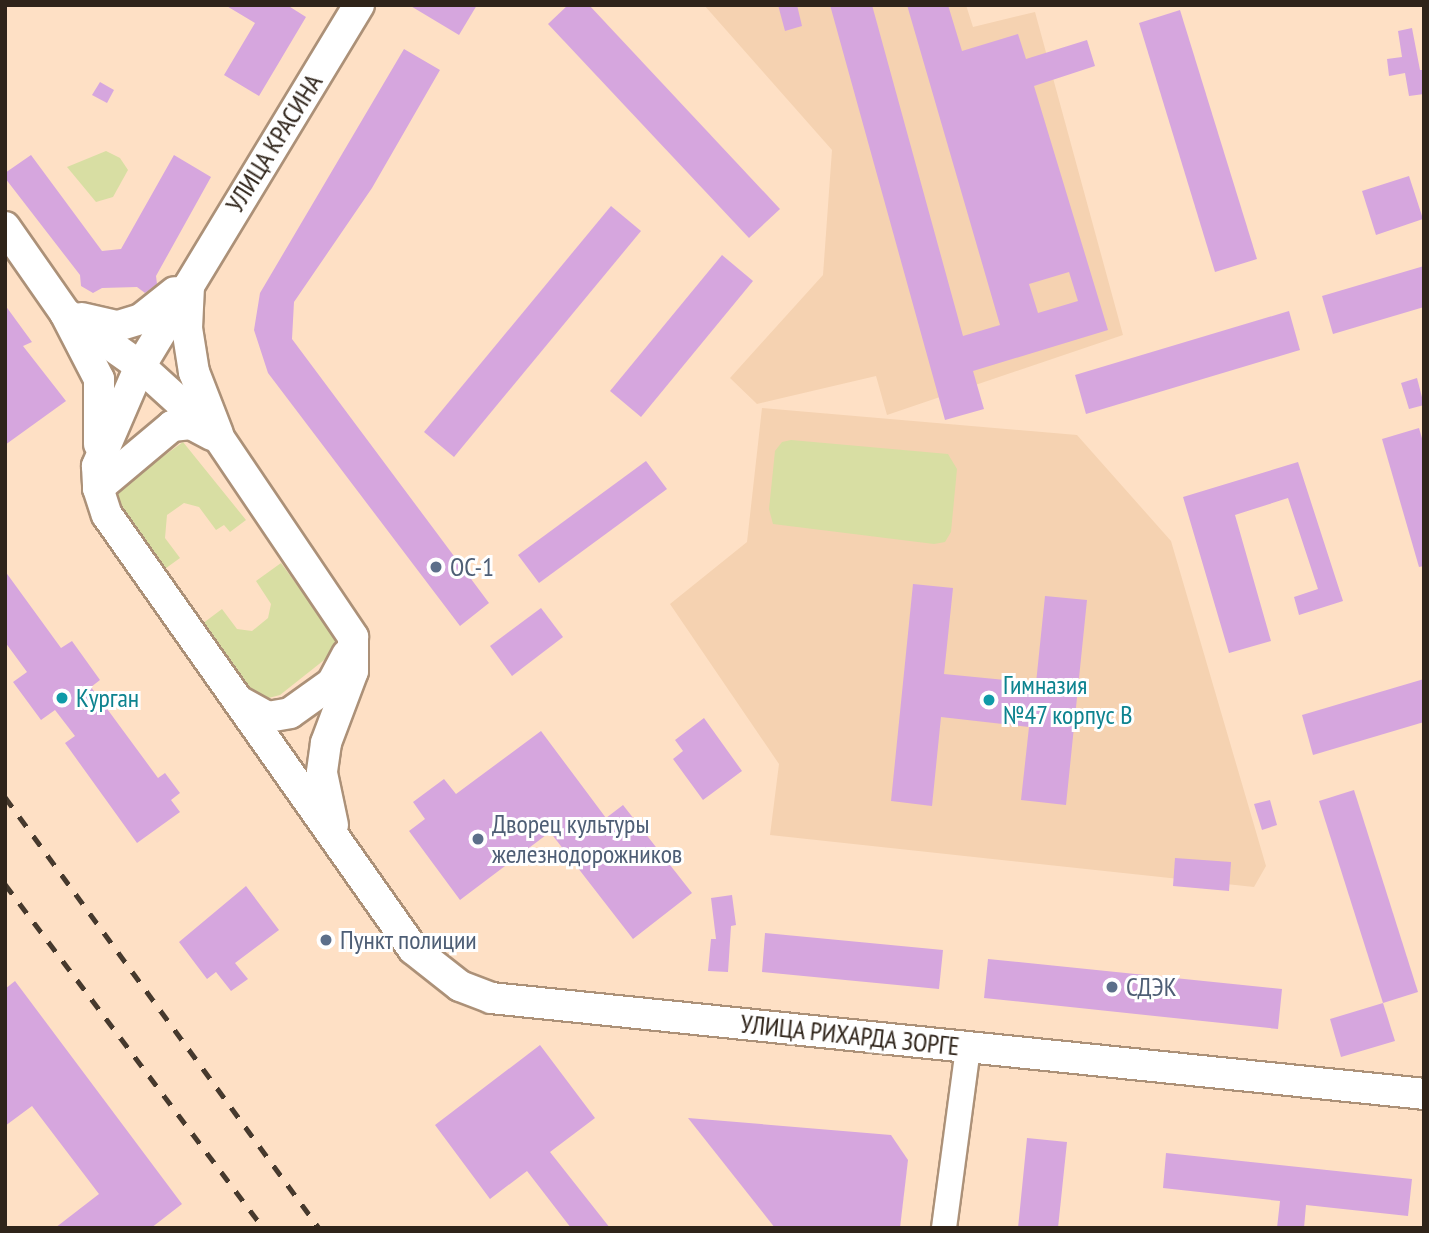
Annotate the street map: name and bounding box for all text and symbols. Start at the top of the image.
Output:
street label: УЛИЦА КРАСИНА [219,68,329,218]
place label: ОС-1 [450,551,494,583]
marker: ОС-1 [428,559,444,575]
place label: Гимназия №47 корпус В [1003,669,1134,730]
place label: Курган [76,682,139,714]
marker: Курган [54,690,70,706]
marker: Гимназия №47 корпус В [981,692,997,708]
place label: Дворец культуры железнодорожников [492,808,682,870]
marker: Дворец культуры железнодорожников [470,831,486,847]
place label: Пункт полиции [340,924,477,956]
marker: Пункт полиции [318,932,334,948]
place label: СДЭК [1126,971,1176,1003]
marker: СДЭК [1104,979,1120,995]
street label: УЛИЦА РИХАРДА ЗОРГЕ [738,1008,962,1062]

